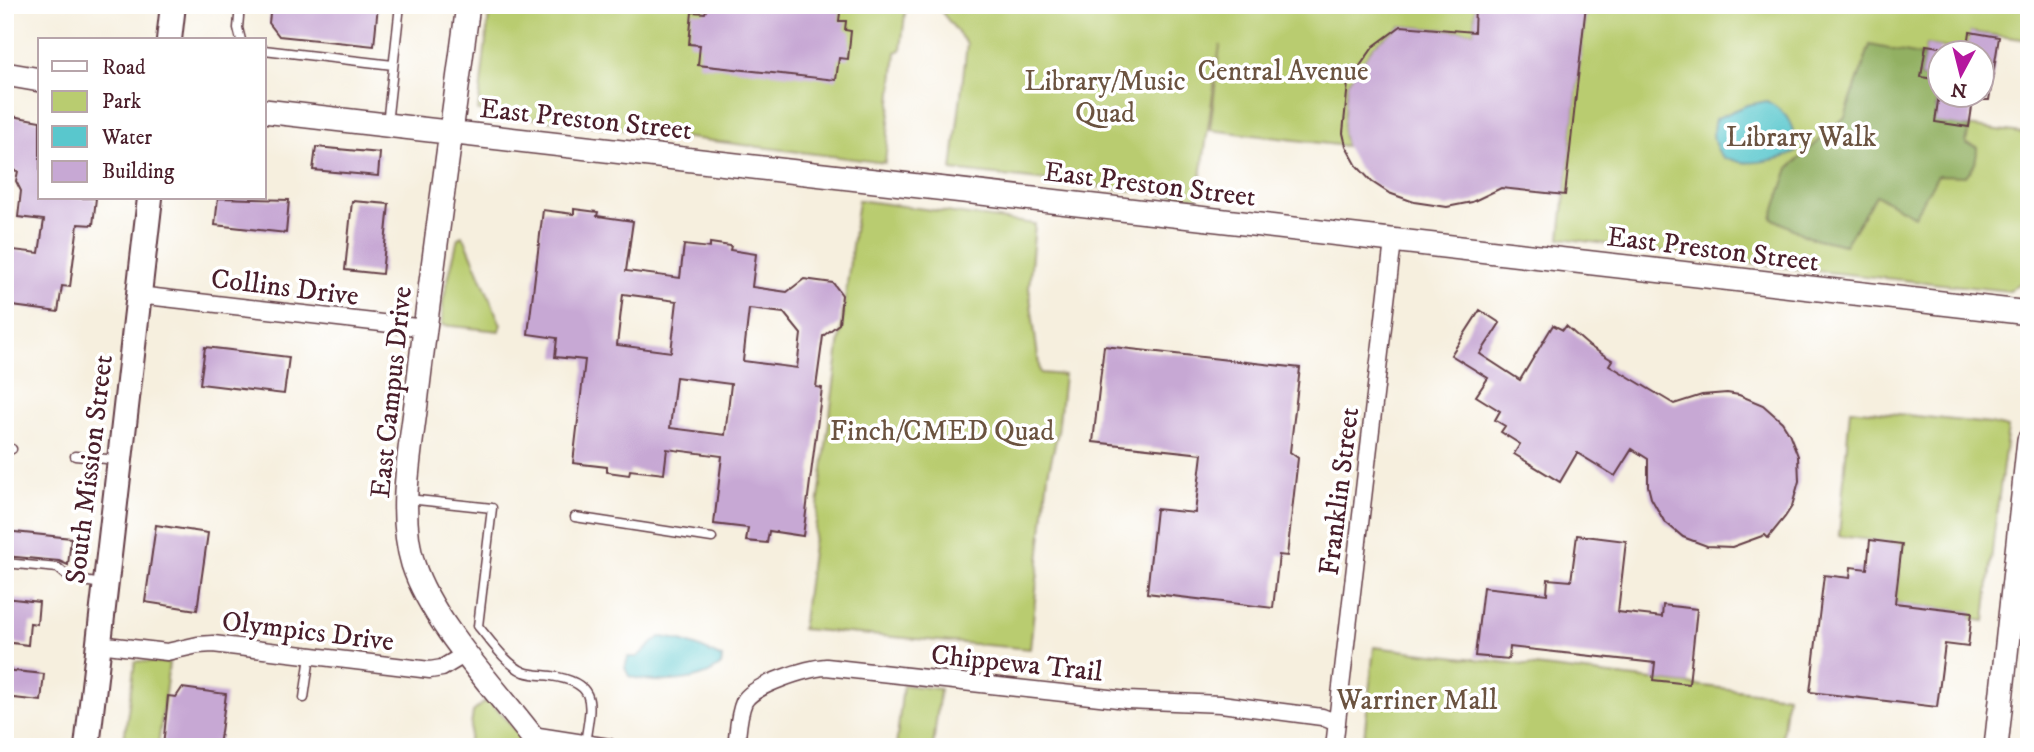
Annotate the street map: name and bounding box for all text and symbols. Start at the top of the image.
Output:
legend [38,38,266,200]
north arrow [1926,38,1996,108]
park label: Central Avenue [1197,54,1369,89]
text: Road [102,55,146,81]
park label: Library/Music Quad [1024,64,1186,131]
text: N [1950,77,1968,102]
text: Park [102,89,142,115]
street label: East Preston Street [478,91,694,148]
park label: Library Walk [1726,120,1876,155]
text: Water [101,125,152,151]
street label: East Preston Street [1042,154,1258,215]
text: Building [102,159,175,185]
street label: East Preston Street [1605,219,1821,280]
street label: Collins Drive [209,261,361,314]
street label: East Campus Drive [363,284,420,500]
street label: South Mission Street [58,353,121,586]
street label: Franklin Street [1312,405,1367,577]
park label: Finch/CMED Quad [830,414,1054,449]
street label: Olympics Drive [220,604,396,659]
street label: Chippewa Trail [929,637,1105,690]
park label: Warriner Mall [1336,683,1498,718]

